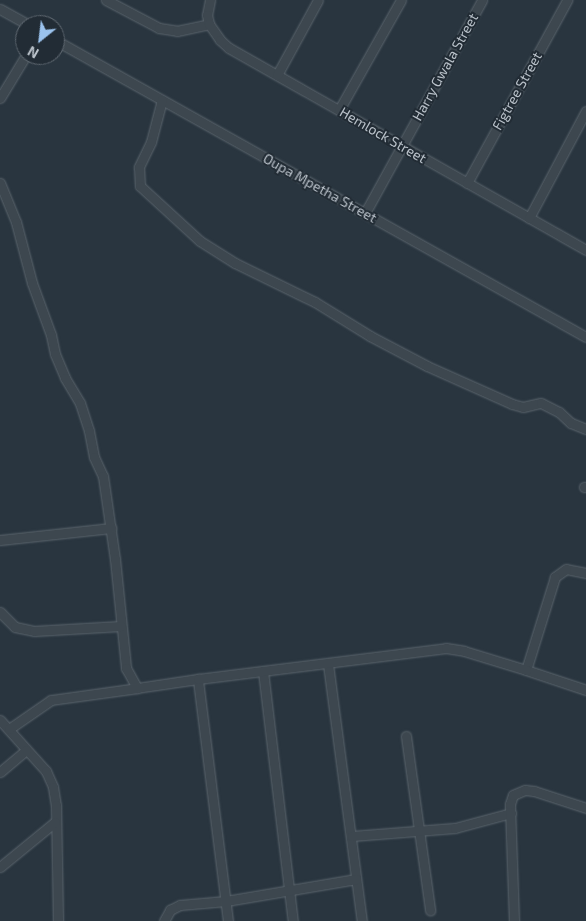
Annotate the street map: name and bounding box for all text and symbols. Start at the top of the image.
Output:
street label: Harry Gwala Street [408,10,482,124]
north arrow [15,15,65,65]
text: N [24,43,42,63]
street label: Figtree Street [489,49,545,133]
street label: Hemlock Street [337,103,429,167]
street label: Oupa Mpetha Street [260,150,380,226]

